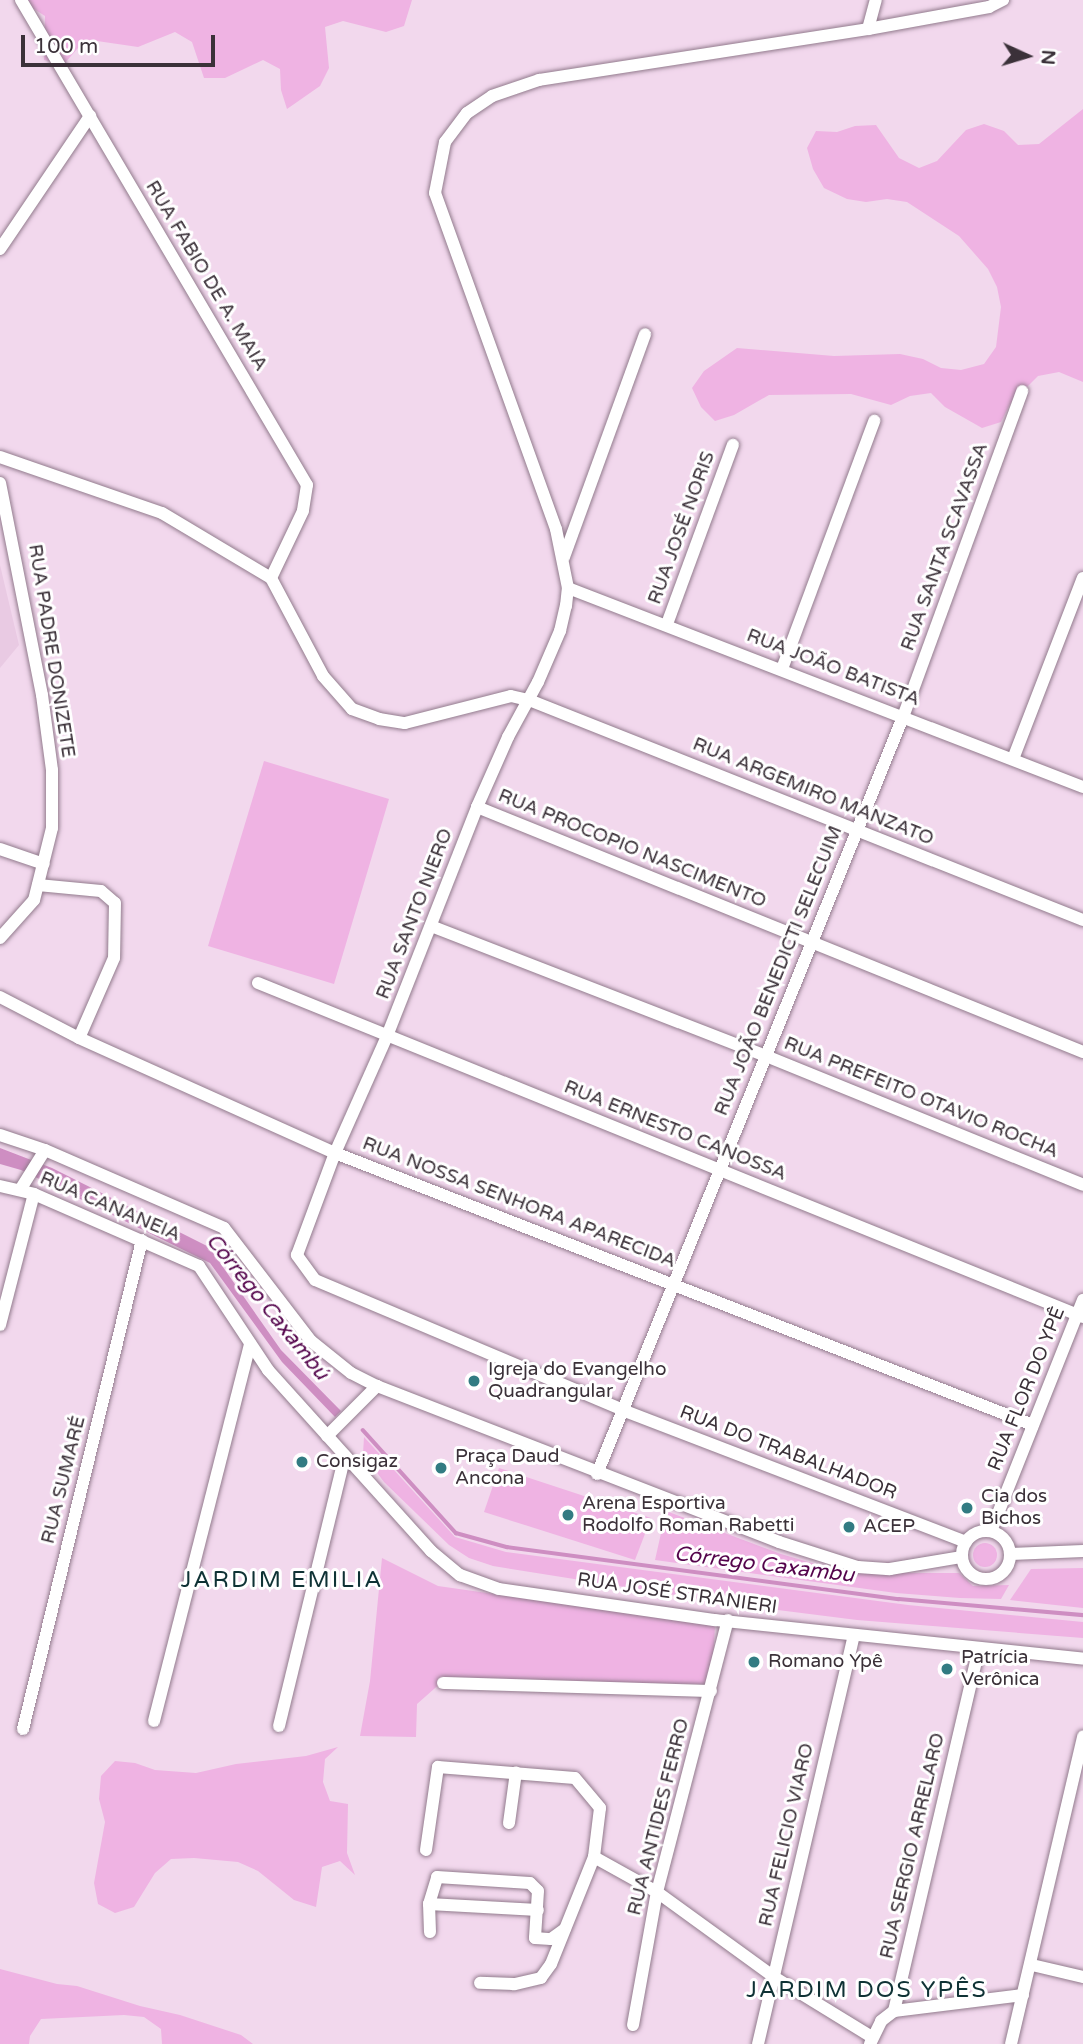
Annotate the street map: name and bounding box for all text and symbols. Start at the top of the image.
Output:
scale bar [24,21,219,65]
north arrow [992,21,1062,91]
text: 100 m [34,34,98,59]
text: N [1036,49,1059,66]
street label: RUA FABIO DE A. MAIA [140,177,272,375]
street label: RUA SANTA SCAVASSA [897,440,993,654]
street label: RUA JOSÉ NORIS [644,448,720,608]
street label: RUA PADRE DONIZETE [23,543,79,759]
street label: RUA JOÃO BATISTA [743,624,923,712]
street label: RUA ARGEMIRO MANZATO [689,733,937,851]
street label: RUA PROCOPIO NASCIMENTO [495,785,769,913]
street label: RUA JOÃO BENEDICTI SELECUIM [710,823,848,1119]
street label: RUA SANTO NIERO [372,825,458,1003]
street label: RUA PREFEITO OTAVIO ROCHA [780,1032,1062,1164]
street label: RUA ERNESTO CANOSSA [560,1076,790,1186]
street label: RUA NOSSA SENHORA APARECIDA [359,1133,679,1273]
street label: RUA CANANEIA [36,1167,184,1247]
water label: Córrego Caxambú [200,1229,334,1385]
street label: RUA FLOR DO YPÊ [984,1304,1070,1474]
place label: Igreja do Evangelho Quadrangular [488,1359,666,1403]
marker: Igreja do Evangelho Quadrangular [466,1373,482,1389]
street label: RUA DO TRABALHADOR [676,1401,900,1505]
street label: RUA SUMARÉ [37,1414,91,1546]
place label: Praça Daud Ancona [455,1446,560,1490]
place label: Consigaz [316,1451,398,1473]
marker: Consigaz [294,1454,310,1470]
marker: Praça Daud Ancona [433,1460,449,1476]
place label: Cia dos Bichos [981,1486,1047,1530]
place label: Arena Esportiva Rodolfo Roman Rabetti [582,1493,794,1537]
marker: Cia dos Bichos [959,1500,975,1516]
marker: Arena Esportiva Rodolfo Roman Rabetti [560,1507,576,1523]
place label: ACEP [863,1516,915,1538]
marker: ACEP [841,1519,857,1535]
water label: Córrego Caxambu [673,1541,855,1589]
district label: JARDIM EMILIA [182,1566,382,1594]
street label: RUA JOSÉ STRANIERI [576,1569,778,1619]
place label: Patrícia Verônica [961,1647,1040,1691]
place label: Romano Ypê [768,1651,883,1673]
marker: Romano Ypê [746,1654,762,1670]
marker: Patrícia Verônica [939,1661,955,1677]
street label: RUA ANTIDES FERRO [623,1716,695,1918]
street label: RUA SERGIO ARRELARO [876,1731,950,1961]
street label: RUA FELICIO VIARO [755,1741,819,1929]
district label: JARDIM DOS YPÊS [748,1976,986,2004]

